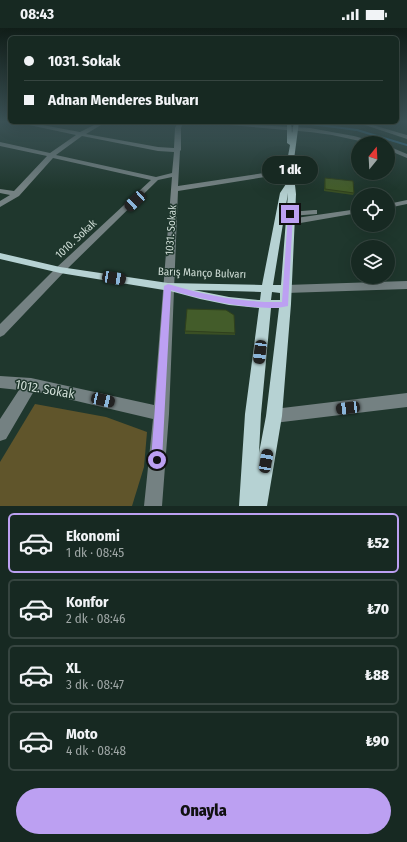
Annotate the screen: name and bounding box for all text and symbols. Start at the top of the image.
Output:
text: 08:43 [20,5,54,23]
text: 1031. Sokak [48,52,120,70]
text: Adnan Menderes Bulvarı [48,91,199,109]
north arrow [351,136,395,180]
map controls [351,136,395,284]
callout: 1 dk [262,156,318,184]
text: 1 dk [279,162,301,177]
car [122,188,148,214]
button: locate [351,188,395,232]
street label: 1031. Sokak [163,203,179,256]
route end [281,205,299,223]
street label: 1010. Sokak [53,216,100,261]
button: layers [351,240,395,284]
street label: Barış Manço Bulvarı [158,265,246,281]
car [101,270,127,286]
car [253,339,267,365]
street label: 1012. Sokak [14,376,77,402]
car [90,391,116,409]
car [335,401,361,415]
car [258,448,274,474]
route start [148,451,166,469]
icon: car [18,525,54,561]
text: Ekonomi [66,527,120,545]
text: ₺52 [367,534,389,552]
text: 1 dk · 08:45 [66,545,124,560]
icon: car [18,591,54,627]
text: Konfor [66,593,109,611]
text: ₺70 [367,600,389,618]
text: 2 dk · 08:46 [66,611,125,626]
icon: car [18,657,54,693]
text: XL [66,659,81,677]
text: ₺88 [365,666,389,684]
text: 3 dk · 08:47 [66,677,124,692]
icon: car [18,723,54,759]
text: Moto [66,725,98,743]
text: ₺90 [366,732,389,750]
text: 4 dk · 08:48 [66,743,126,758]
button: Onayla [16,788,391,834]

